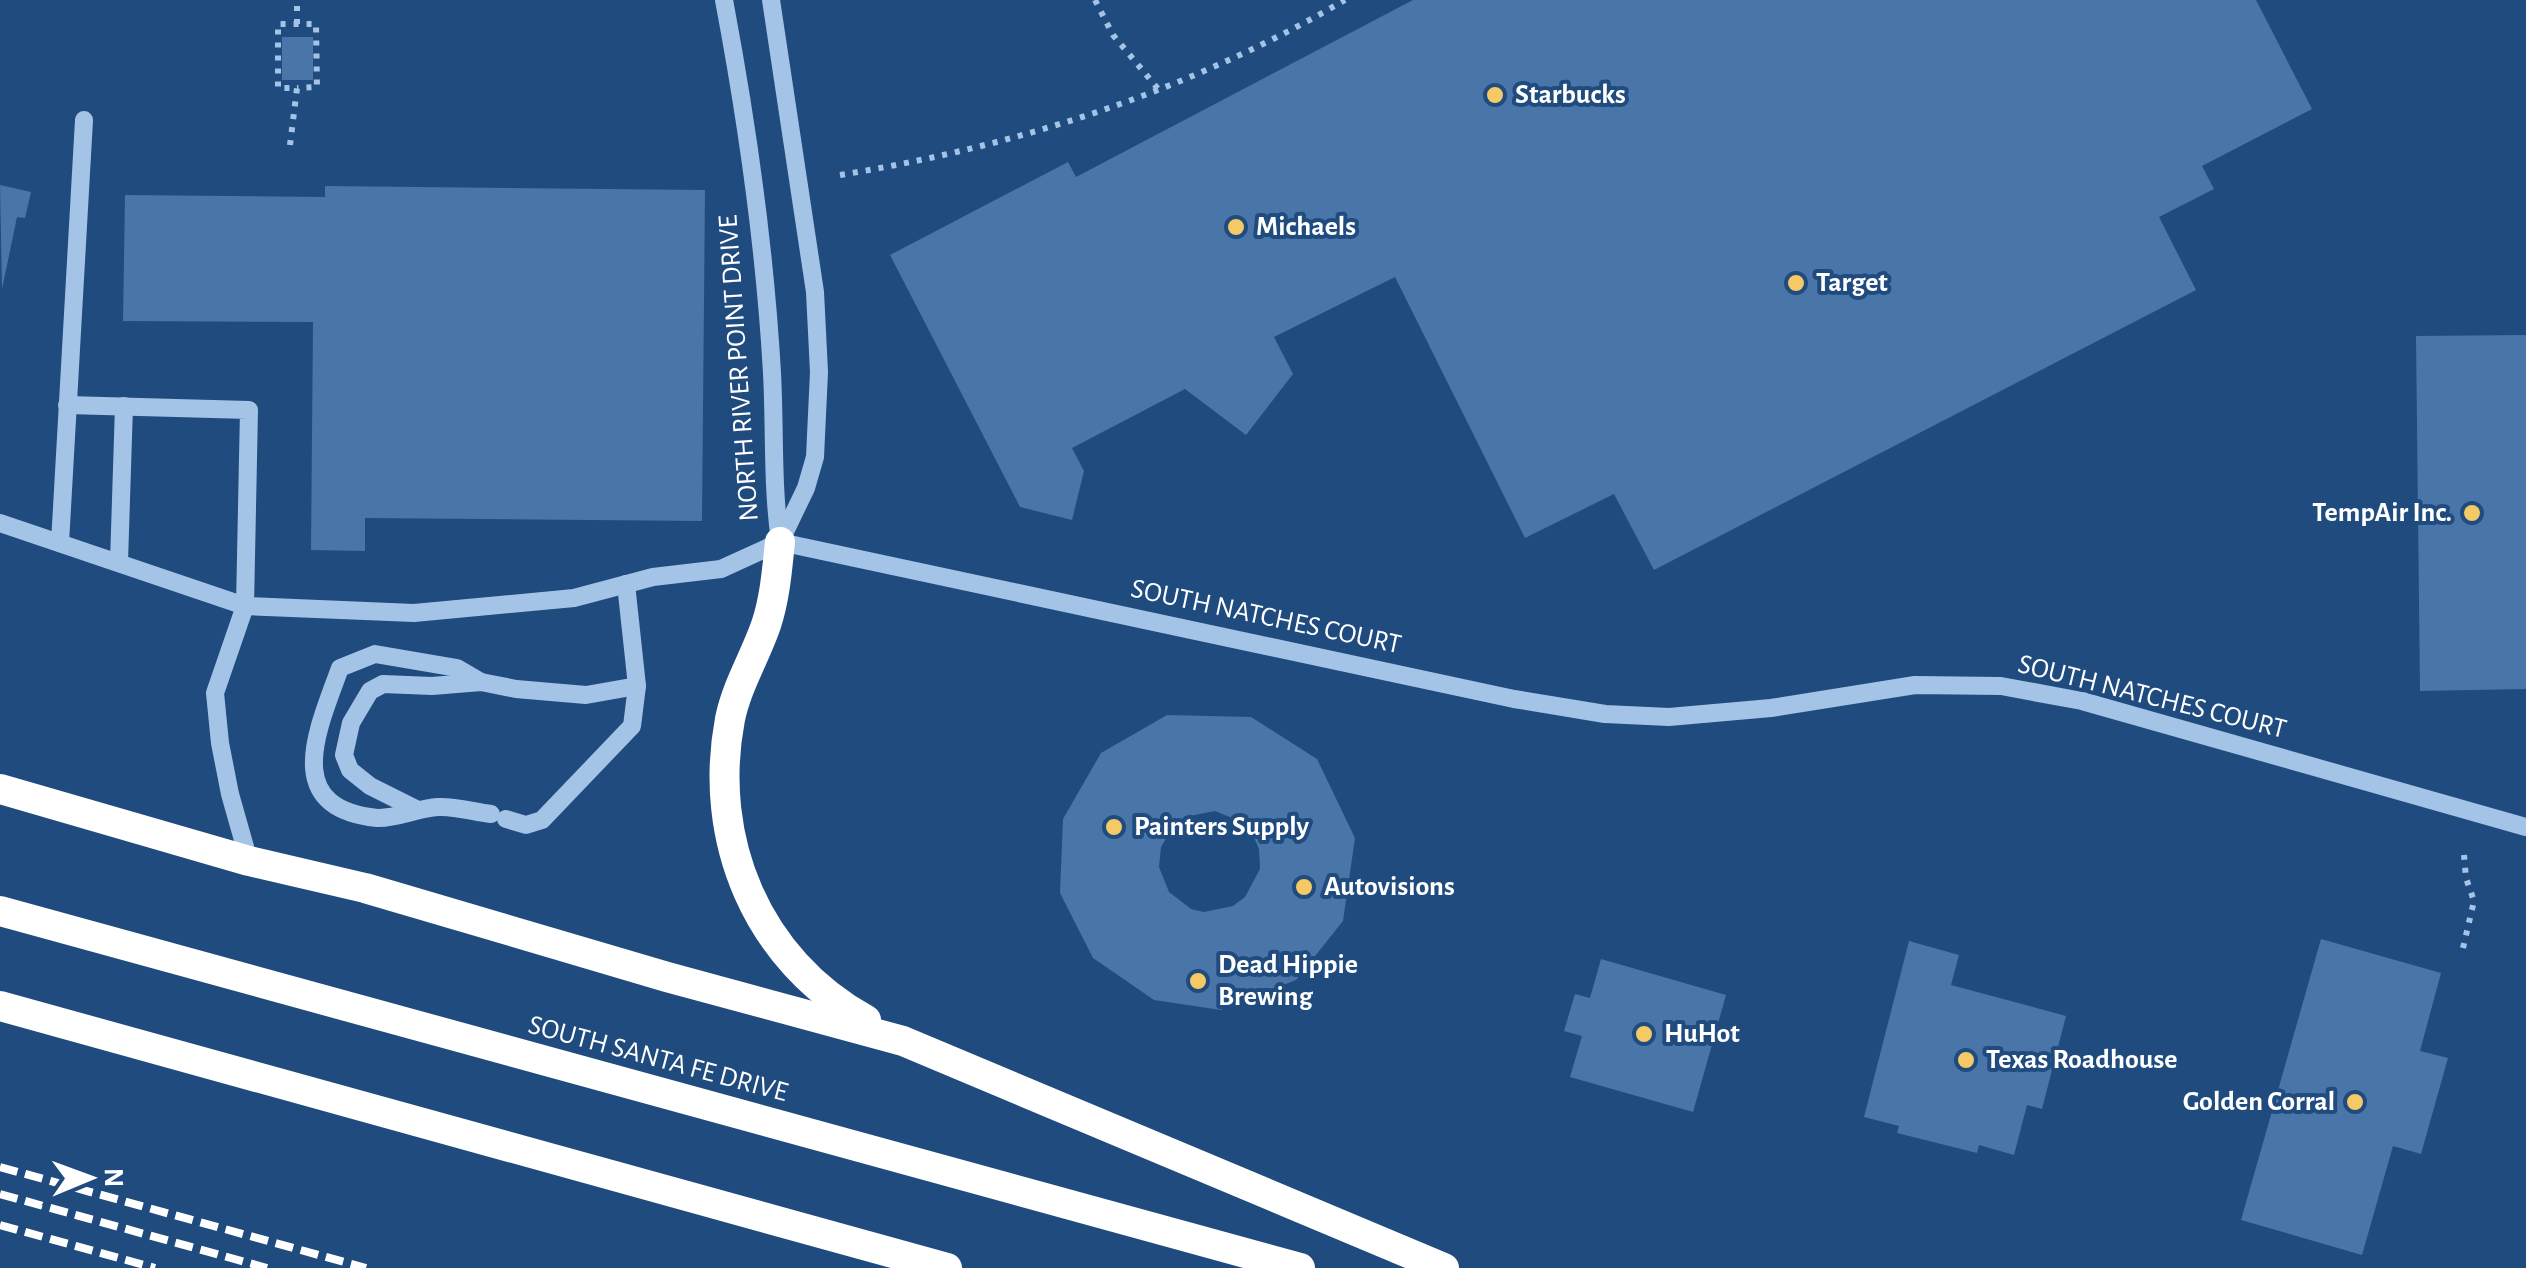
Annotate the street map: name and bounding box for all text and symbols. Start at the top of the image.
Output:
place label: Starbucks [1515,81,1626,109]
marker: Starbucks [1484,84,1506,106]
place label: Michaels [1256,213,1356,241]
street label: NORTH RIVER POINT DRIVE [714,214,764,522]
marker: Michaels [1225,216,1247,238]
place label: Target [1816,269,1888,297]
marker: Target [1785,272,1807,294]
place label: TempAir Inc. [2312,499,2452,527]
marker: TempAir Inc. [2461,502,2483,524]
street label: SOUTH NATCHES COURT [1128,575,1404,659]
street label: SOUTH NATCHES COURT [2015,650,2289,744]
place label: Painters Supply [1134,813,1310,841]
marker: Painters Supply [1103,816,1125,838]
place label: Autovisions [1324,873,1455,901]
marker: Autovisions [1293,876,1315,898]
place label: Dead Hippie Brewing [1218,951,1358,1011]
marker: Dead Hippie Brewing [1187,970,1209,992]
street label: SOUTH SANTA FE DRIVE [525,1011,791,1107]
place label: HuHot [1664,1020,1740,1048]
marker: HuHot [1633,1023,1655,1045]
place label: Texas Roadhouse [1986,1046,2177,1074]
marker: Texas Roadhouse [1955,1049,1977,1071]
place label: Golden Corral [2183,1088,2335,1116]
marker: Golden Corral [2344,1091,2366,1113]
north arrow [40,1128,140,1228]
text: N [99,1168,127,1188]

